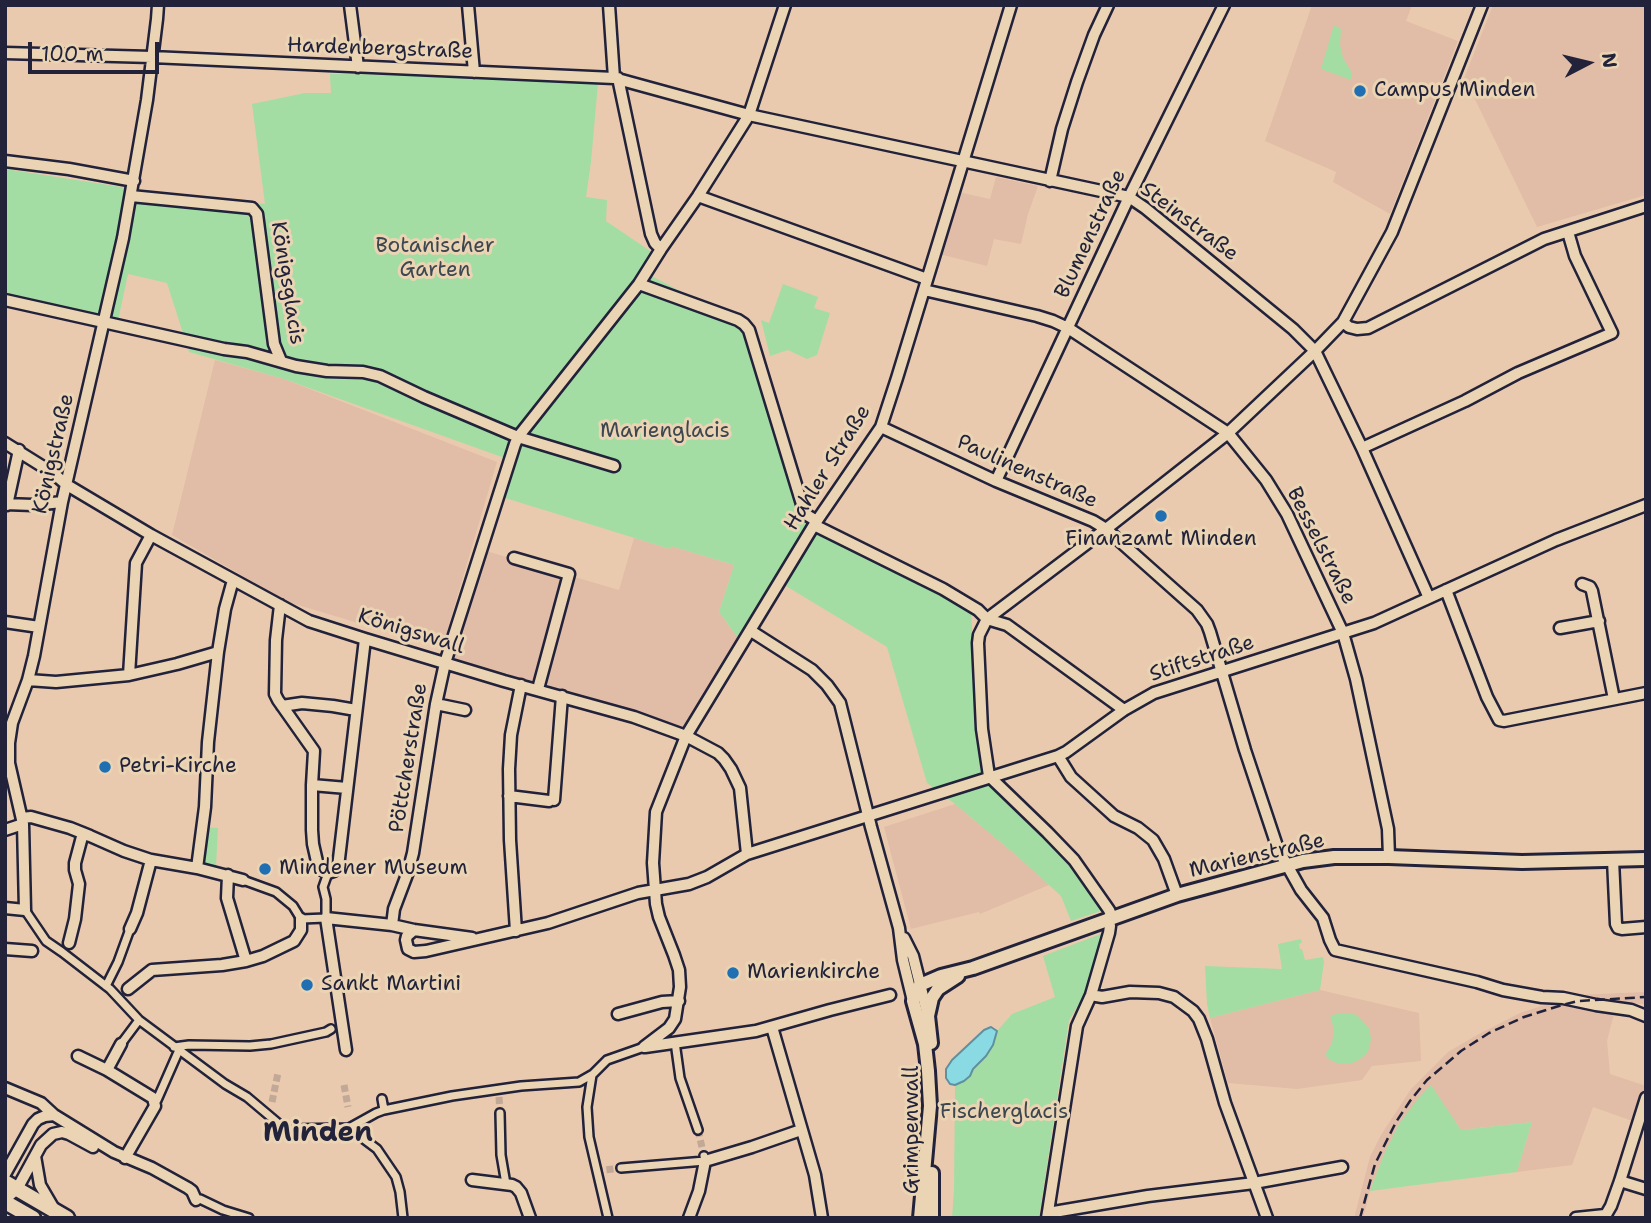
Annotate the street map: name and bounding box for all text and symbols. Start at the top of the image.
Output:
scale bar [32,28,163,72]
north arrow [1553,28,1623,98]
street label: Hardenbergstraße [286,33,474,65]
text: 100 m [41,40,104,68]
text: N [1596,51,1623,69]
place label: Campus Minden [1374,78,1535,104]
marker: Campus Minden [1352,83,1368,99]
street label: Blumenstraße [1050,166,1132,302]
street label: Steinstraße [1135,177,1243,267]
street label: Königsglacis [265,220,309,346]
park label: Botanischer Garten [375,234,495,284]
street label: Königstraße [28,391,80,517]
street label: Hahler Straße [779,400,877,536]
park label: Marienglacis [600,419,730,445]
street label: Paulinenstraße [953,430,1101,514]
street label: Besselstraße [1281,483,1361,609]
marker: Finanzamt Minden [1153,508,1169,524]
place label: Finanzamt Minden [1065,527,1257,553]
street label: Königswall [355,604,467,660]
street label: Stiftstraße [1146,630,1258,688]
street label: Pöttcherstraße [385,681,433,835]
place label: Petri-Kirche [119,754,237,780]
marker: Petri-Kirche [97,759,113,775]
street label: Marienstraße [1187,828,1327,884]
place label: Mindener Museum [279,856,467,882]
marker: Mindener Museum [257,861,273,877]
place label: Marienkirche [747,960,880,986]
marker: Marienkirche [725,965,741,981]
place label: Sankt Martini [321,972,461,998]
marker: Sankt Martini [299,977,315,993]
street label: Grimpenwall [900,1066,926,1194]
park label: Fischerglacis [940,1100,1068,1126]
district label: Minden [263,1117,373,1151]

